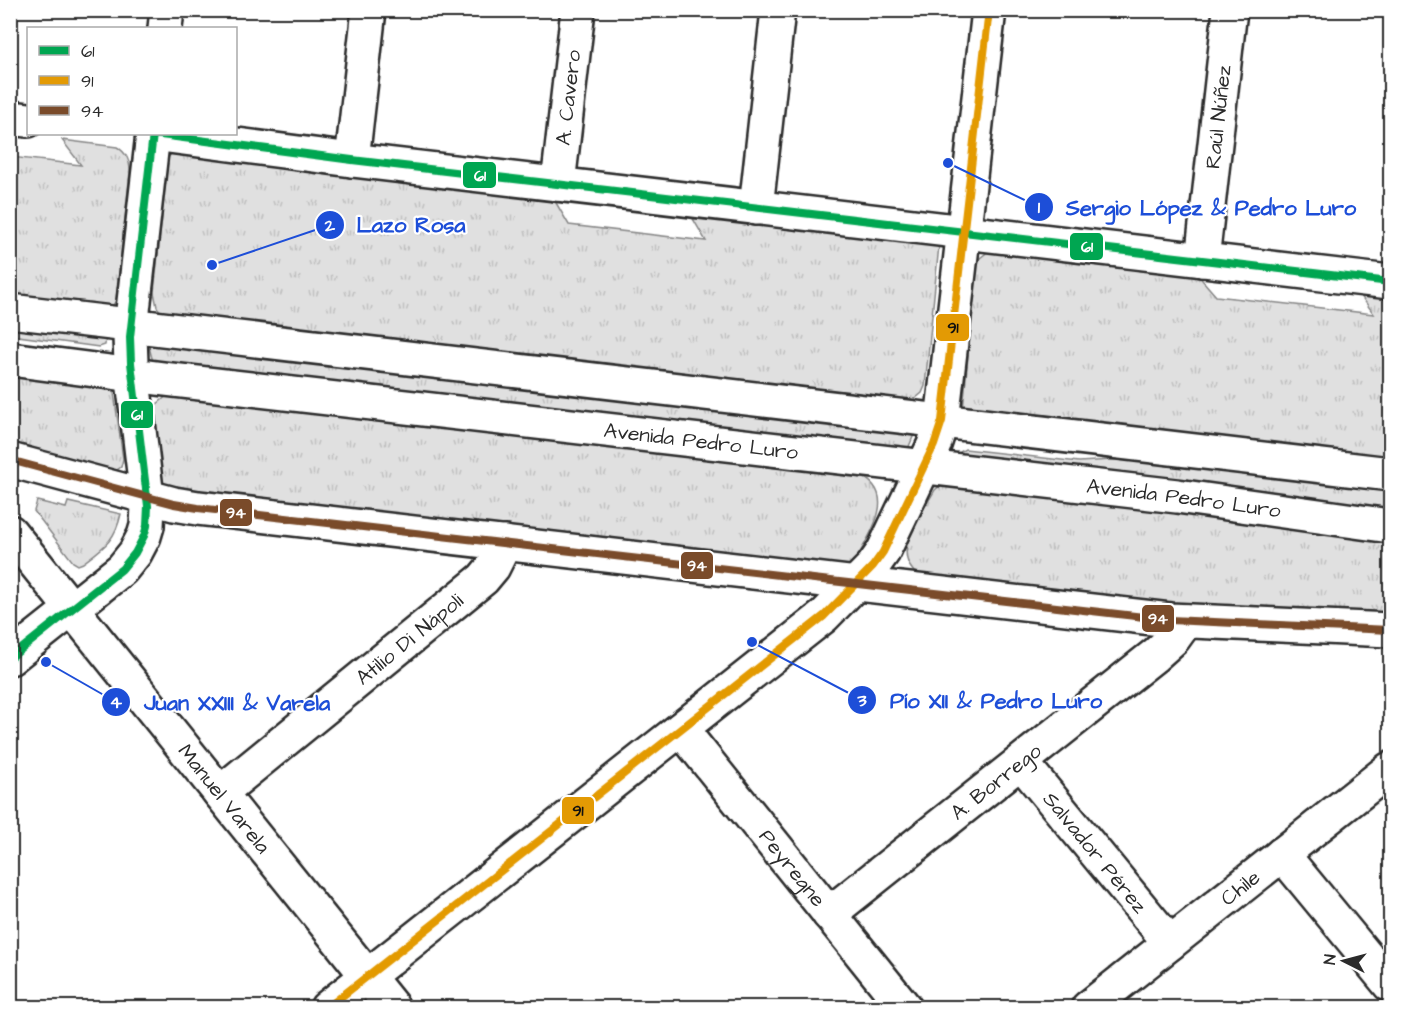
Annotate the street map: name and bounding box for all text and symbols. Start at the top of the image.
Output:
legend [27,27,237,135]
text: 61 [81,39,95,64]
street label: A. Cavero [548,48,588,147]
street label: Raúl Núñez [1198,63,1238,170]
text: 91 [81,69,94,94]
text: 94 [81,99,104,124]
line badge: 61 [462,161,497,189]
text: 61 [474,165,487,187]
callout: Sergio López & Pedro Luro [1024,187,1369,227]
text: Sergio López & Pedro Luro [1065,193,1357,225]
text: 1 [1038,195,1041,220]
callout: Lazo Rosa [315,205,477,245]
text: Lazo Rosa [357,210,466,241]
text: 2 [324,213,336,238]
line badge: 61 [1069,232,1104,261]
text: 61 [1081,236,1094,258]
line badge: 91 [935,313,970,342]
text: 91 [947,317,960,339]
line badge: 61 [120,400,154,429]
text: 61 [131,404,144,426]
street label: Avenida Pedro Luro [602,415,800,467]
street label: Avenida Pedro Luro [1085,471,1283,525]
line badge: 94 [219,498,253,527]
text: 94 [226,502,246,524]
line badge: 94 [680,551,714,580]
text: 94 [687,555,707,577]
street label: Atilio Di Nápoli [349,586,469,692]
line badge: 94 [1141,604,1175,633]
text: 94 [1148,608,1168,630]
callout: Pío XII & Pedro Luro [847,680,1114,720]
callout: Juan XXIII & Varela [101,682,342,722]
text: Pío XII & Pedro Luro [890,686,1103,717]
text: Juan XXIII & Varela [143,688,331,719]
text: 3 [856,688,867,713]
text: 4 [110,690,123,715]
street label: A. Borrego [944,736,1048,827]
street label: Manuel Varela [171,737,278,860]
street label: Salvador Pérez [1037,785,1155,920]
line badge: 91 [561,796,595,825]
text: 91 [572,800,585,822]
street label: Peyregne [752,823,833,913]
street label: Chile [1214,863,1266,912]
north arrow [1314,931,1374,991]
text: N [1319,953,1342,966]

